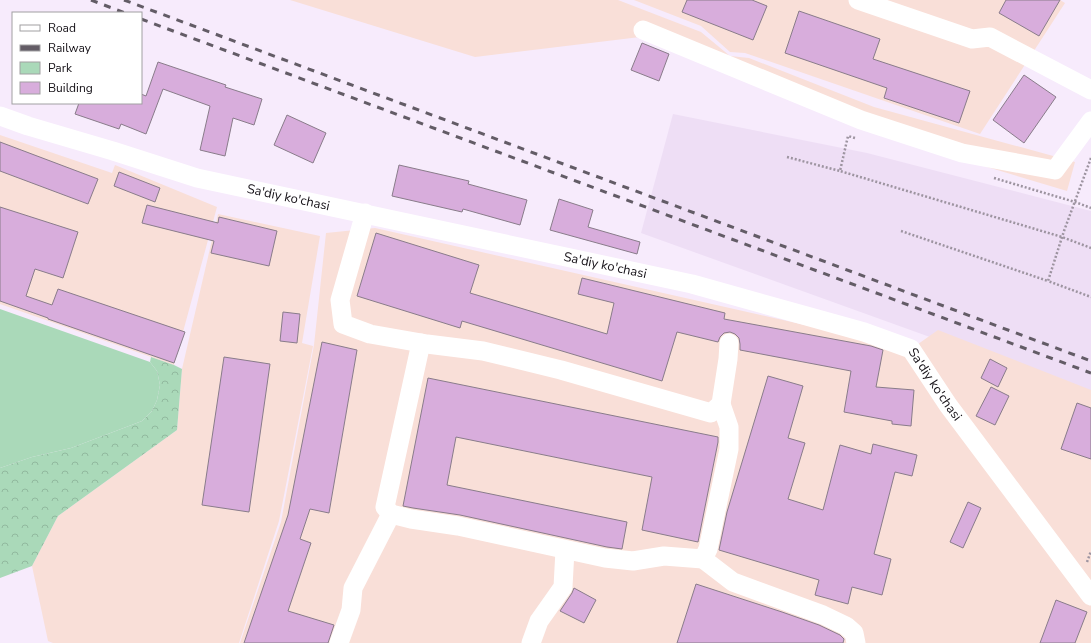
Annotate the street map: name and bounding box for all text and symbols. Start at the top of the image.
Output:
legend [12,12,142,104]
text: Road [48,20,76,36]
text: Railway [48,40,92,56]
text: Park [48,60,73,76]
text: Building [48,80,93,96]
street label: Sa'diy ko'chasi [245,180,332,215]
street label: Sa'diy ko'chasi [562,248,648,283]
street label: Sa'diy ko'chasi [904,344,966,425]

